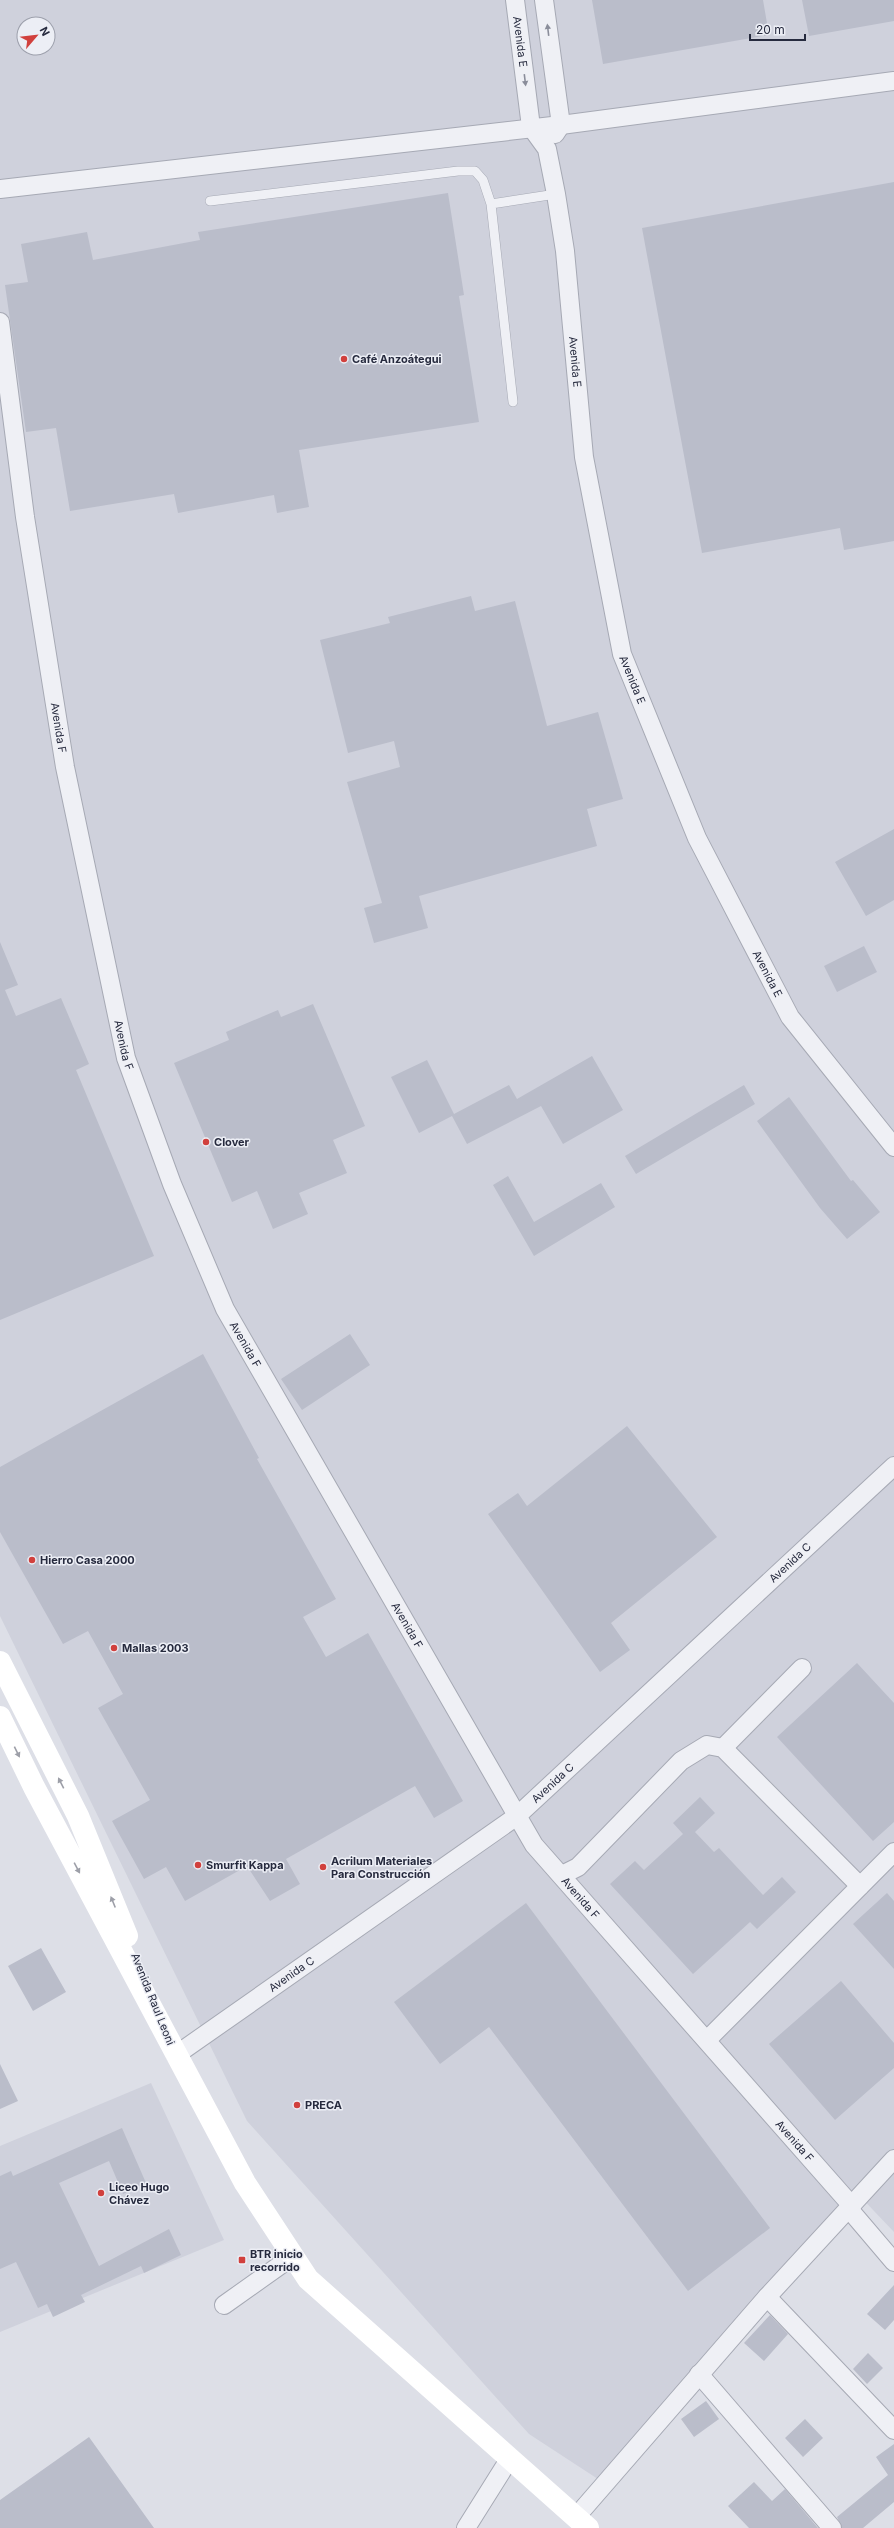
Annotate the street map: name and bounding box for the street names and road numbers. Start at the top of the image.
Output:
street label: Avenida E [510,15,530,68]
street label: Avenida E [566,336,585,388]
street label: Avenida E [616,653,649,706]
street label: Avenida F [48,701,70,754]
street label: Avenida E [750,948,786,1000]
street label: Avenida F [111,1019,137,1072]
street label: Avenida F [227,1319,264,1370]
street label: Avenida C [766,1540,814,1585]
street label: Avenida F [389,1600,426,1651]
street label: Avenida C [529,1760,577,1806]
street label: Avenida F [558,1874,603,1921]
street label: Avenida Raul Leoni [128,1951,178,2047]
street label: Avenida C [266,1953,317,1995]
street label: Avenida F [773,2117,817,2165]

